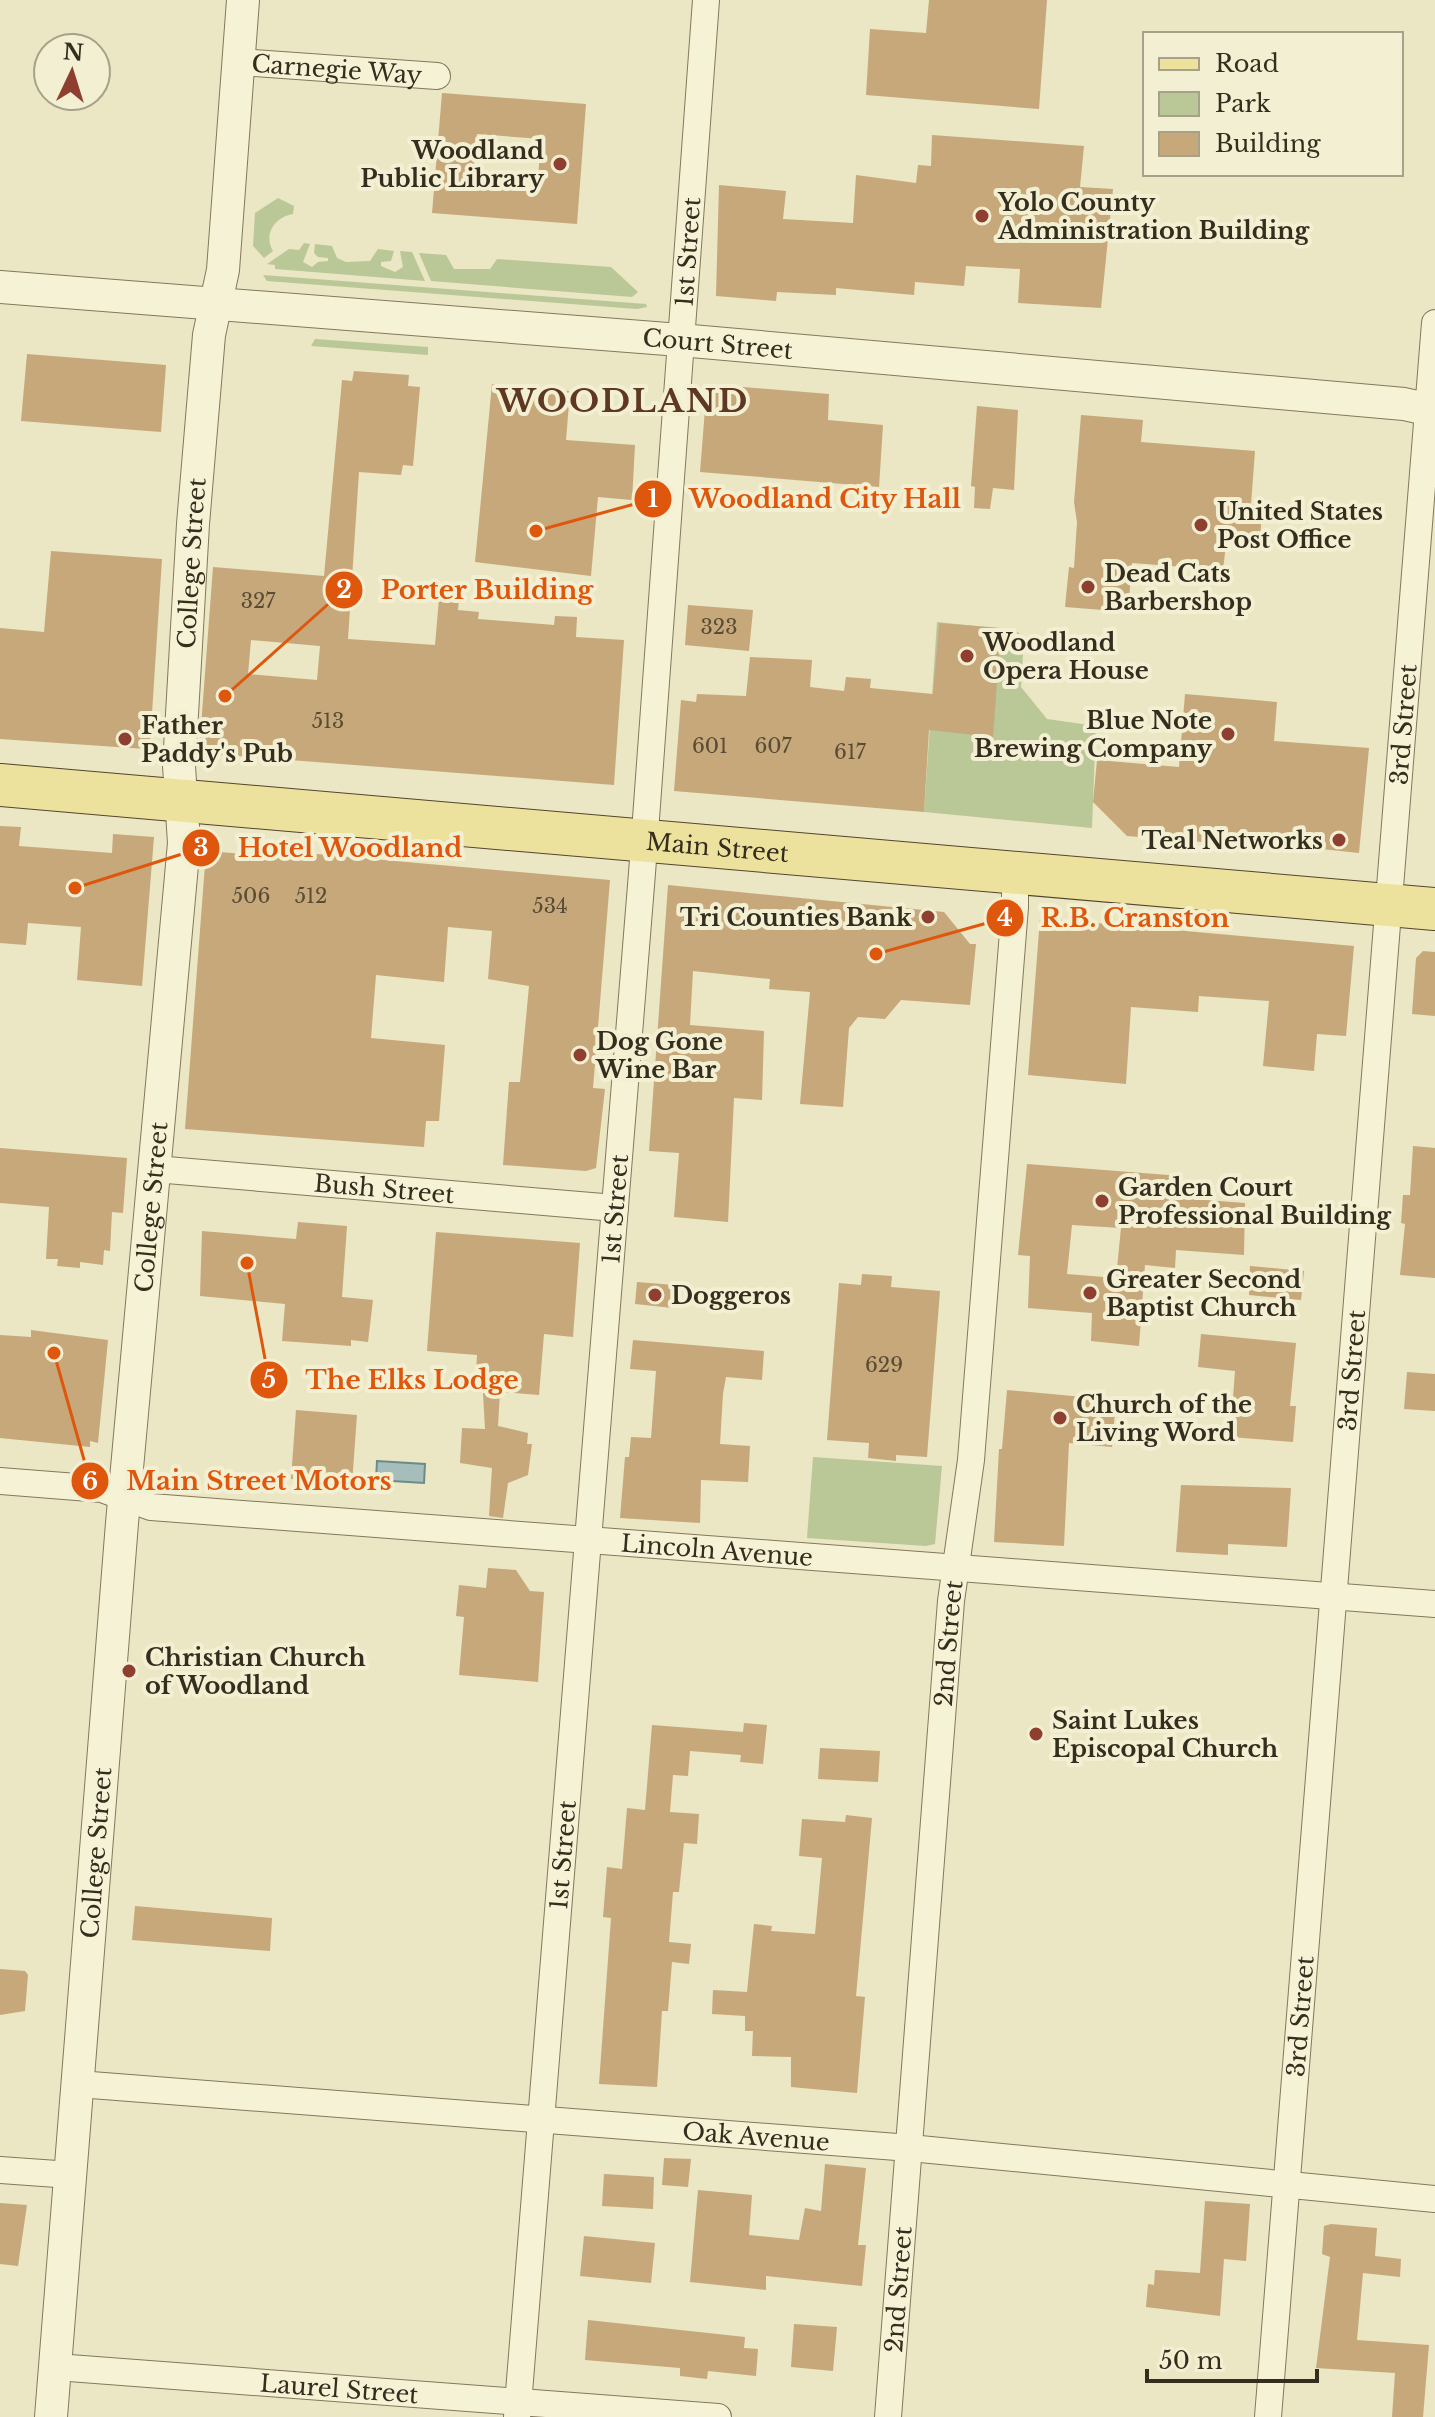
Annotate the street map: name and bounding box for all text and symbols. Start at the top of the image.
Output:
north arrow [32,32,112,112]
legend [1143,32,1403,176]
text: N [62,38,85,67]
street label: Carnegie Way [251,48,424,89]
text: Road [1215,49,1279,78]
text: Park [1215,89,1271,118]
text: Building [1215,129,1321,158]
place label: Woodland Public Library [360,136,544,193]
marker: Woodland Public Library [551,155,569,173]
place label: Yolo County Administration Building [997,188,1311,245]
street label: 1st Street [669,196,706,308]
marker: Yolo County Administration Building [973,207,991,225]
street label: Court Street [642,323,794,364]
district label: WOODLAND [496,381,749,421]
callout: Woodland City Hall [633,474,977,524]
street label: College Street [171,476,211,650]
text: Woodland City Hall [688,483,961,515]
text: 1 [648,484,658,513]
place label: United States Post Office [1217,497,1383,554]
marker: United States Post Office [1192,516,1210,534]
place label: Dead Cats Barbershop [1104,559,1252,616]
callout: Porter Building [324,565,609,615]
text: Porter Building [381,574,594,606]
text: 2 [336,575,352,604]
marker: Dead Cats Barbershop [1079,578,1097,596]
house number: 327 [241,589,276,613]
house number: 323 [701,615,737,639]
place label: Woodland Opera House [982,628,1149,685]
marker: Woodland Opera House [958,647,976,665]
street label: 3rd Street [1384,663,1422,786]
place label: Blue Note Brewing Company [974,706,1212,763]
house number: 513 [312,709,344,733]
place label: Father Paddy's Pub [141,711,293,768]
marker: Blue Note Brewing Company [1219,725,1237,743]
marker: Father Paddy's Pub [116,730,134,748]
house number: 601 [692,734,728,758]
house number: 607 [754,734,793,758]
house number: 617 [834,740,867,764]
callout: Hotel Woodland [181,823,479,873]
street label: Main Street [645,826,790,868]
place label: Teal Networks [1141,826,1323,855]
marker: Teal Networks [1330,831,1348,849]
text: Hotel Woodland [238,832,462,864]
text: 3 [193,833,209,862]
house number: 506 [232,884,270,908]
house number: 512 [295,884,327,908]
callout: R.B. Cranston [985,893,1245,943]
house number: 534 [532,894,568,918]
text: R.B. Cranston [1041,902,1230,934]
place label: Tri Counties Bank [680,903,913,932]
text: 4 [997,903,1013,932]
marker: Tri Counties Bank [919,908,937,926]
place label: Dog Gone Wine Bar [595,1027,723,1084]
marker: Dog Gone Wine Bar [571,1046,589,1064]
street label: College Street [129,1120,173,1294]
street label: 1st Street [596,1153,634,1265]
street label: Bush Street [313,1168,456,1209]
place label: Garden Court Professional Building [1118,1173,1392,1230]
marker: Garden Court Professional Building [1093,1192,1111,1210]
place label: Greater Second Baptist Church [1106,1265,1302,1322]
place label: Doggeros [671,1281,791,1310]
marker: Greater Second Baptist Church [1081,1284,1099,1302]
marker: Doggeros [646,1286,664,1304]
street label: 3rd Street [1332,1309,1371,1432]
house number: 629 [865,1353,903,1377]
callout: The Elks Lodge [249,1355,535,1405]
text: The Elks Lodge [305,1364,519,1396]
text: 5 [262,1365,276,1394]
place label: Church of the Living Word [1076,1390,1252,1447]
marker: Church of the Living Word [1051,1409,1069,1427]
callout: Main Street Motors [70,1456,408,1506]
text: Main Street Motors [126,1465,392,1497]
text: 6 [82,1467,98,1496]
street label: Lincoln Avenue [620,1528,814,1571]
street label: 2nd Street [928,1578,968,1708]
place label: Christian Church of Woodland [145,1643,366,1700]
marker: Christian Church of Woodland [120,1662,138,1680]
place label: Saint Lukes Episcopal Church [1052,1706,1278,1763]
marker: Saint Lukes Episcopal Church [1027,1725,1045,1743]
street label: College Street [75,1766,117,1939]
street label: 1st Street [544,1799,581,1911]
street label: 3rd Street [1281,1955,1319,2078]
street label: Oak Avenue [681,2116,831,2156]
street label: 2nd Street [879,2225,917,2354]
scale bar [1147,2333,1317,2383]
text: 50 m [1159,2346,1223,2375]
street label: Laurel Street [259,2368,419,2409]

